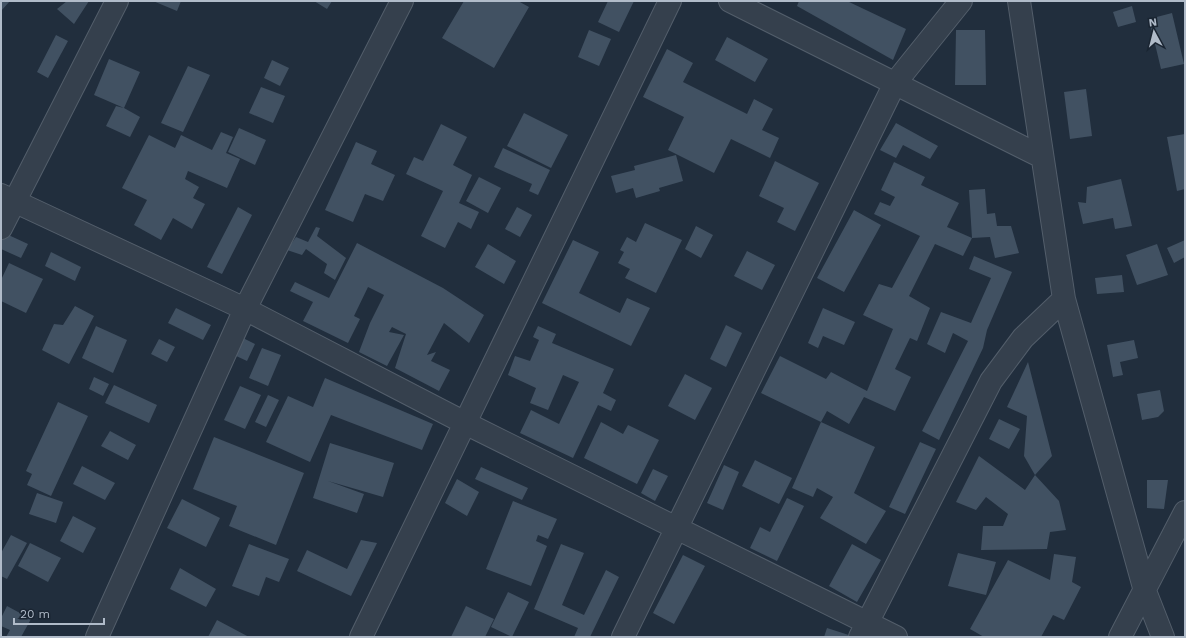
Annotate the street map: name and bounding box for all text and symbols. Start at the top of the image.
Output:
north arrow [1134,12,1174,52]
text: N [1148,16,1158,30]
scale bar [14,600,104,626]
text: 20 m [20,607,50,621]

